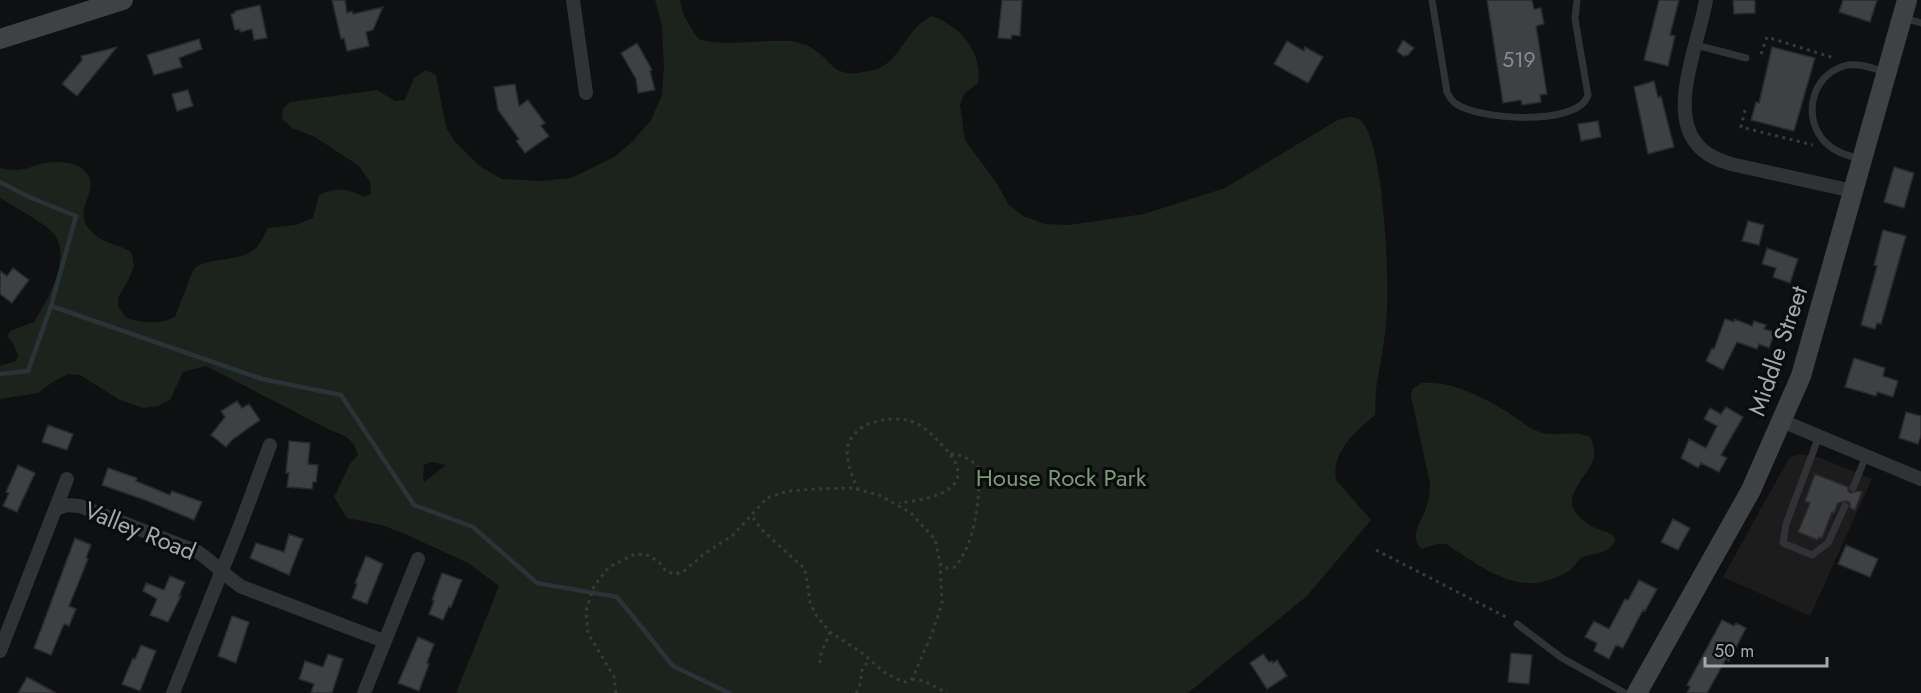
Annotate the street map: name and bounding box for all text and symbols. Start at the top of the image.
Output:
house number: 519 [1502,45,1536,75]
street label: Middle Street [1739,281,1816,421]
park label: House Rock Park [976,460,1147,495]
street label: Valley Road [79,492,201,569]
scale bar [1705,630,1826,668]
text: 50 m [1714,638,1754,664]

